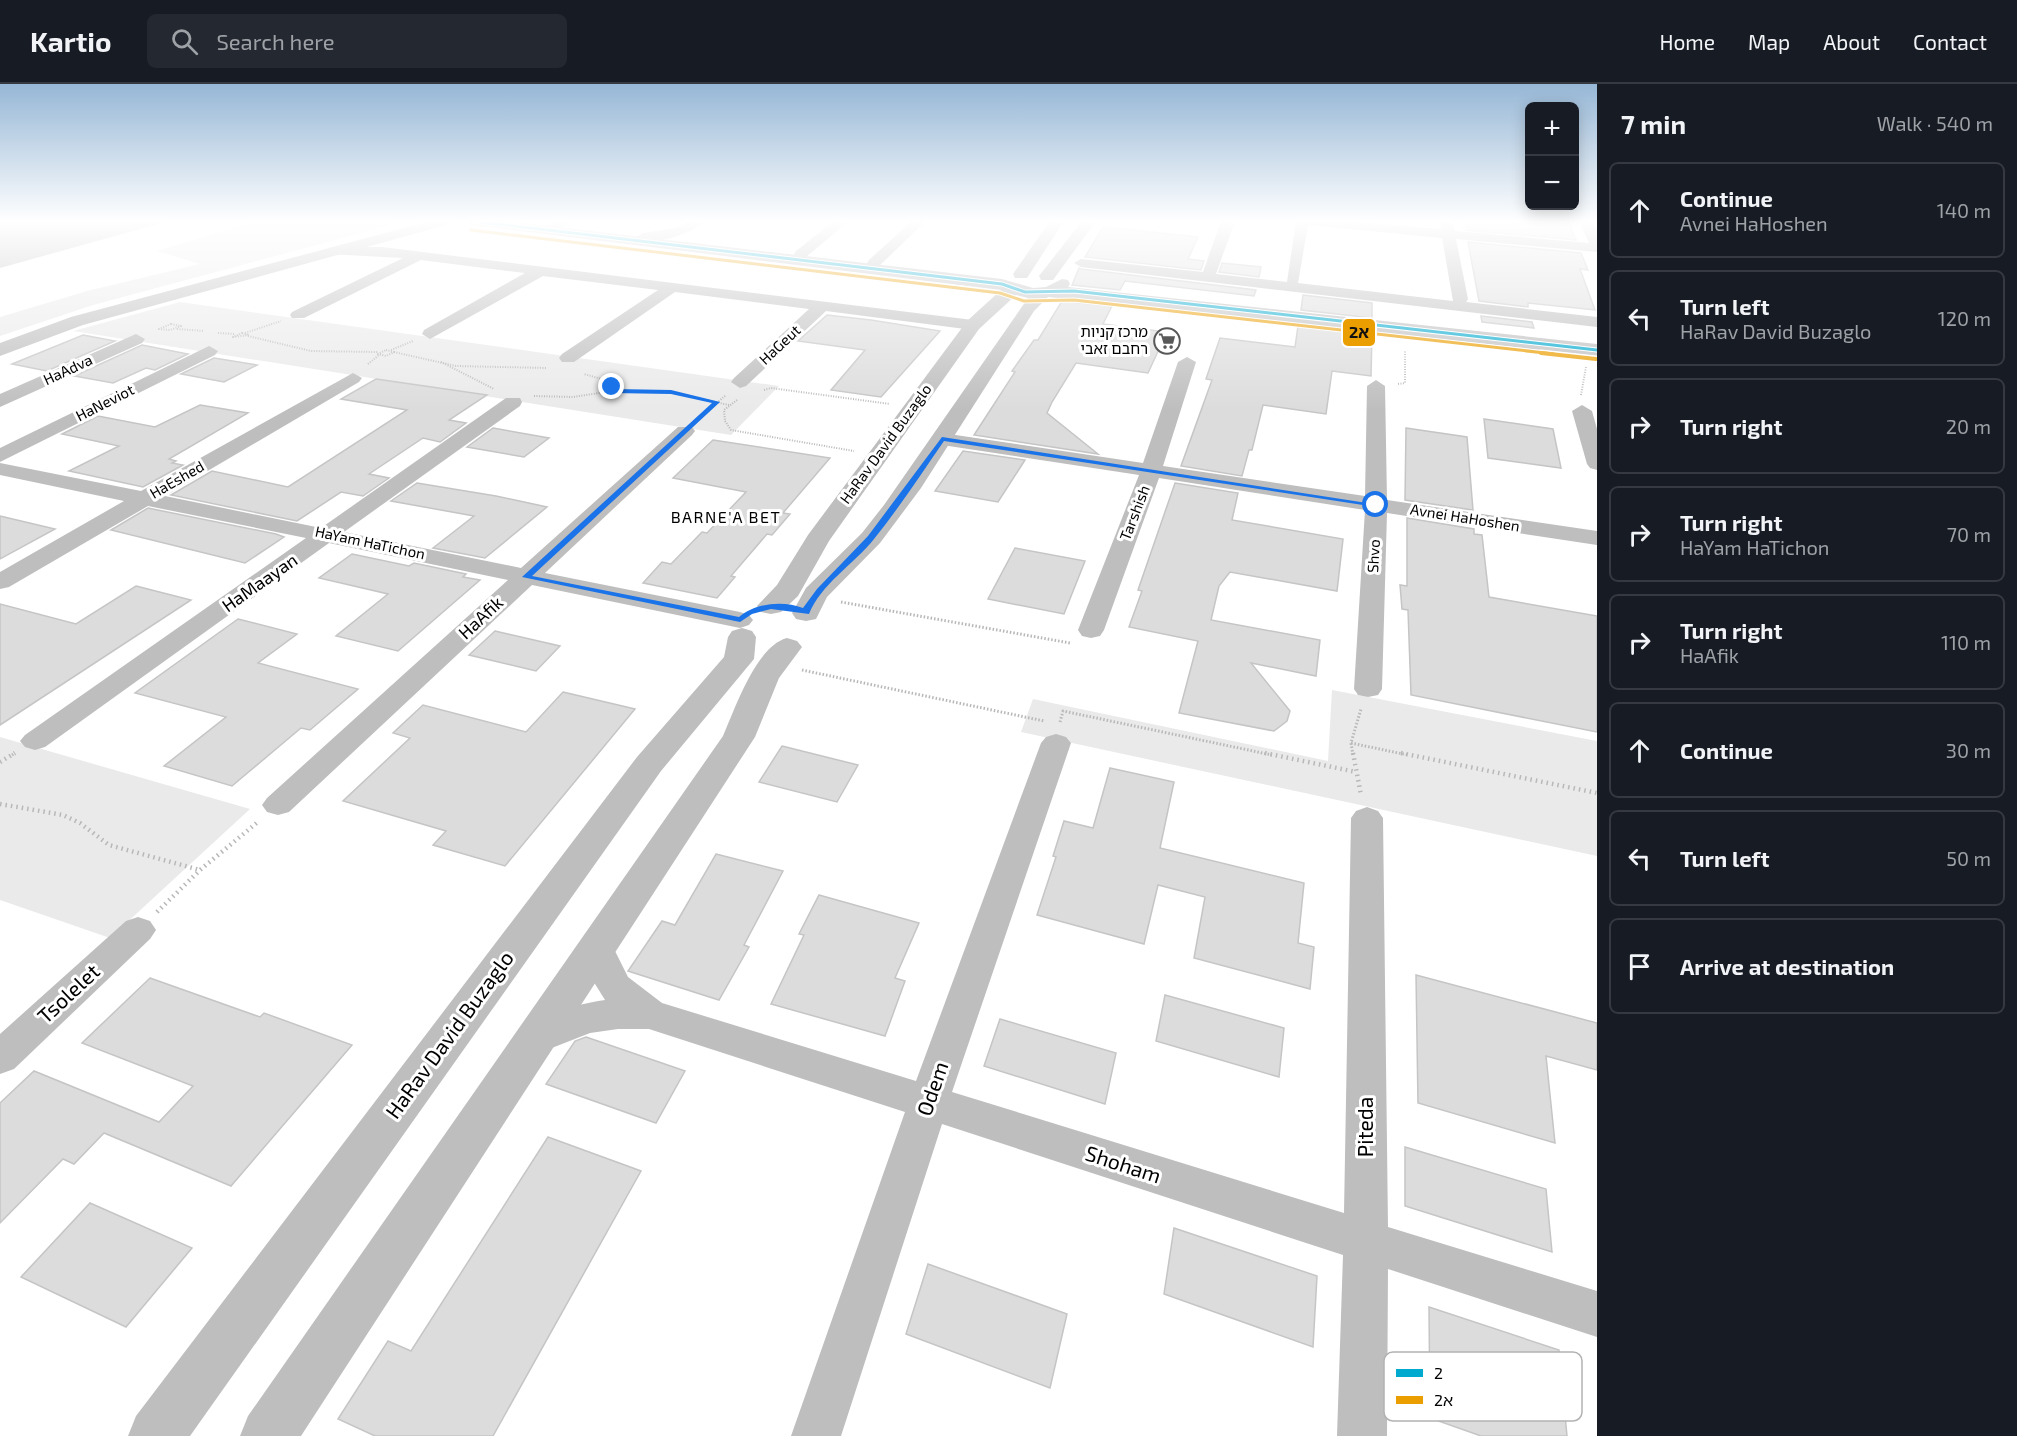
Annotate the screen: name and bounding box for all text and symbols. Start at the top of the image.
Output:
search box [147,14,567,68]
text: Kartio [30,24,111,58]
icon: search [168,25,201,58]
text: Search here [216,28,335,54]
text: Home [1659,29,1715,54]
text: Map [1748,29,1790,54]
text: About [1823,29,1880,54]
text: Contact [1913,29,1987,54]
map controls [1525,102,1579,210]
button: + [1525,102,1579,156]
text: 7 min [1621,108,1686,139]
text: Walk · 540 m [1877,111,1993,135]
button: − [1525,156,1579,210]
text: Continue [1680,185,1773,211]
icon: ahead [1623,194,1656,227]
text: 140 m [1937,198,1991,222]
text: Avnei HaHoshen [1680,211,1828,235]
text: Turn left [1680,293,1769,319]
icon: left [1623,302,1656,335]
text: 120 m [1938,306,1991,330]
line badge: 2א [1342,318,1376,347]
text: HaRav David Buzaglo [1680,319,1871,343]
street label: HaGeut [755,320,804,368]
place label: מרכז קניות רחבם זאבי [1080,322,1148,357]
text: 2א [1349,322,1369,341]
supermarket icon: מרכז קניות רחבם זאבי [1152,326,1182,356]
street label: HaAdva [40,350,95,388]
route end [598,373,624,399]
street label: HaNeviot [73,380,137,424]
street label: HaRav David Buzaglo [836,380,935,507]
icon: right [1623,410,1656,443]
text: Turn right [1680,413,1782,439]
text: 20 m [1946,414,1991,438]
street label: HaEshed [146,456,207,502]
street label: Tarshish [1115,482,1153,543]
route start [1362,491,1388,517]
street label: Avnei HaHoshen [1409,499,1521,535]
district label: BARNE'A BET [671,507,781,526]
text: Turn right [1680,509,1782,535]
icon: right [1623,518,1656,551]
street label: HaYam HaTichon [314,522,427,562]
text: 70 m [1947,522,1991,546]
text: HaYam HaTichon [1680,535,1829,559]
street label: Shvo [1363,539,1383,573]
street label: HaMaayan [217,548,301,616]
street label: HaAfik [453,591,507,643]
text: Turn right [1680,617,1782,643]
icon: right [1623,626,1656,659]
text: 110 m [1941,630,1991,654]
text: HaAfik [1680,643,1739,667]
icon: ahead [1623,734,1656,767]
text: Continue [1680,737,1773,763]
text: 30 m [1946,738,1991,762]
icon: left [1623,842,1656,875]
text: Turn left [1680,845,1769,871]
text: 50 m [1946,846,1991,870]
street label: HaRav David Buzaglo [380,945,518,1123]
icon: arrive [1623,950,1656,983]
text: Arrive at destination [1680,953,1894,979]
street label: Tsolelet [32,958,104,1028]
street label: Odem [911,1058,952,1119]
street label: Piteda [1352,1097,1377,1157]
street label: Shoham [1082,1140,1164,1188]
legend [1384,1352,1582,1421]
text: 2 [1434,1363,1443,1382]
text: 2א [1434,1390,1453,1409]

